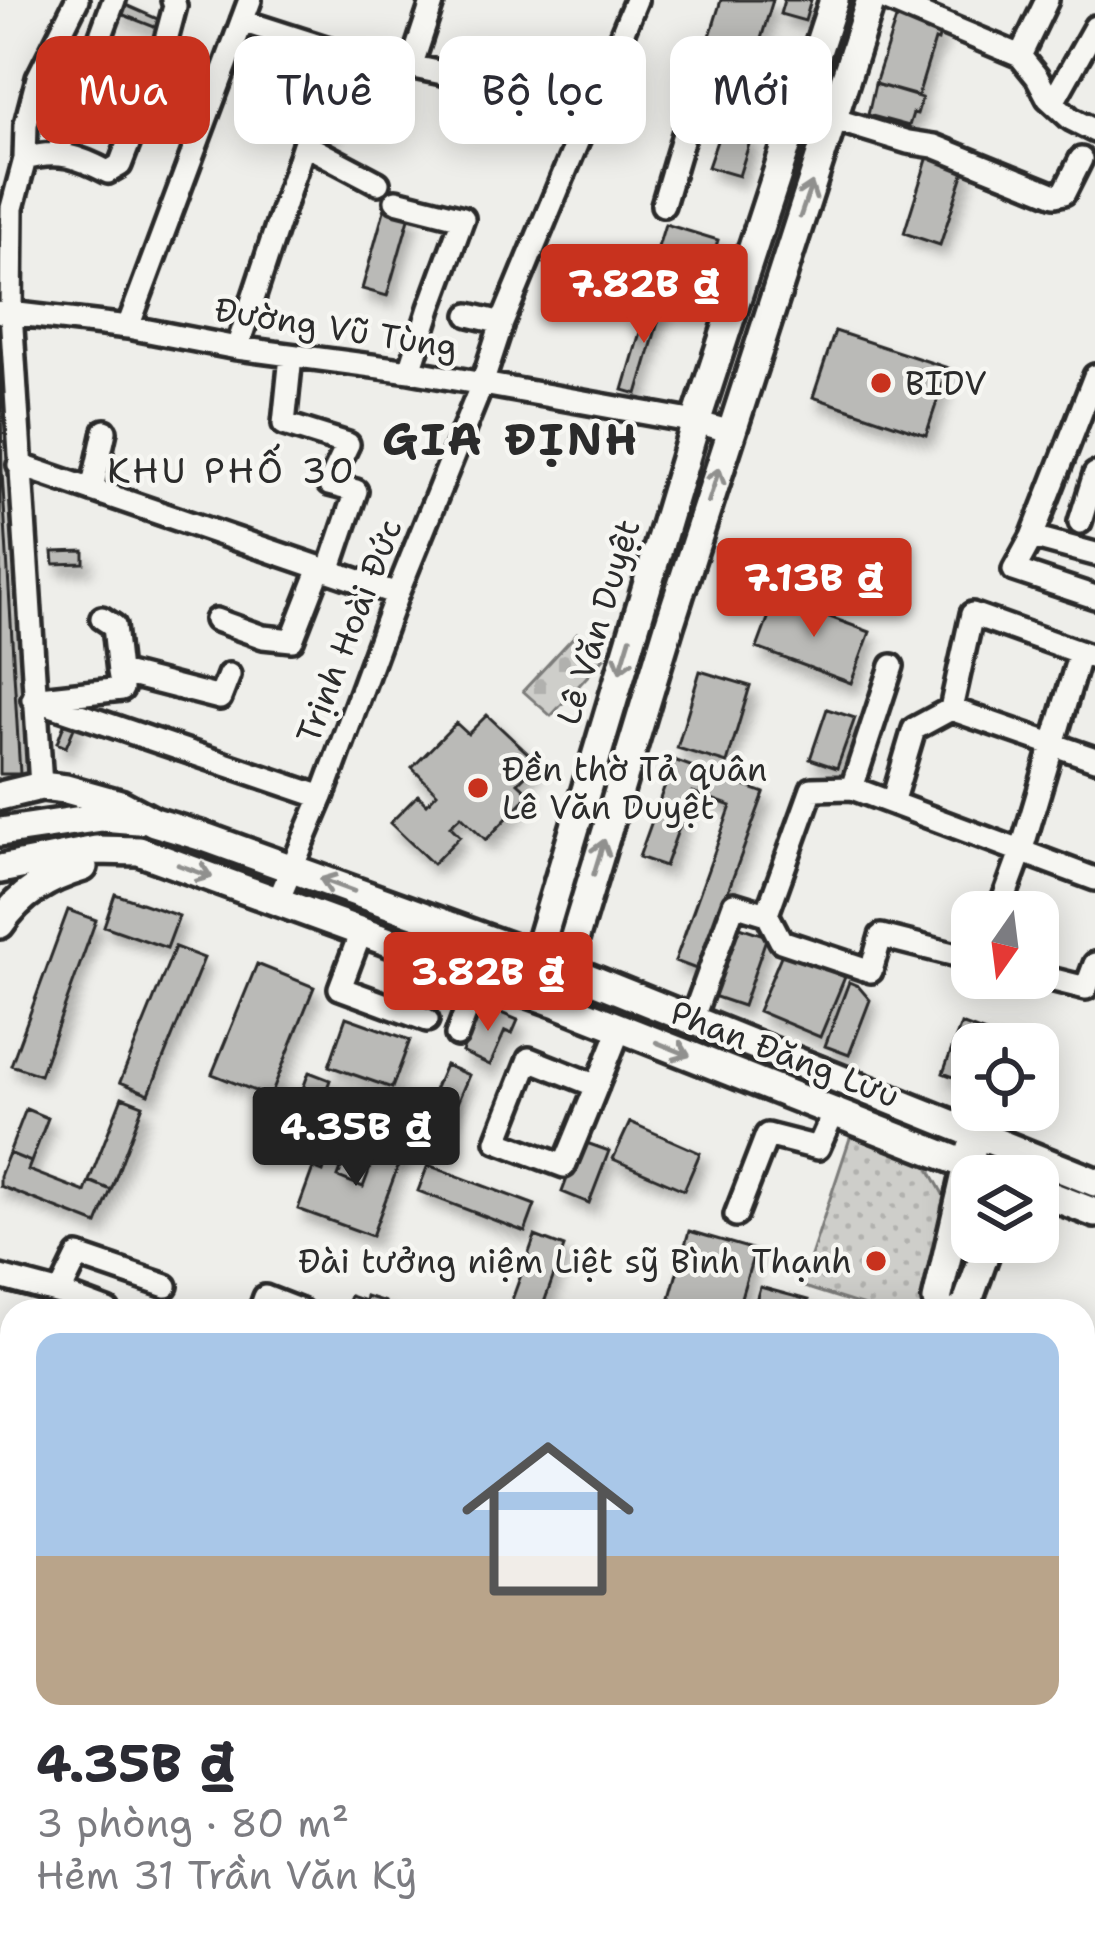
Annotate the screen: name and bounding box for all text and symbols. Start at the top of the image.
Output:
chip: Mua [36,36,210,144]
chip: Thuê [234,36,415,144]
chip: Bộ lọc [439,36,646,144]
chip: Mới [670,36,832,144]
one-way arrow [797,182,818,219]
pin: 7.82B ₫ [533,244,755,346]
text: 7.82B ₫ [568,257,720,309]
street label: Đường Vũ Tùng [211,287,461,369]
place label: BIDV [905,361,987,406]
marker: BIDV [868,370,894,396]
district label: GIA ĐỊNH [382,409,640,469]
district label: KHU PHỐ 30 [107,443,357,495]
one-way arrow [705,467,727,505]
street label: Trịnh Hoài Đức [286,512,412,750]
street label: Lê Văn Duyệt [545,514,651,730]
pin: 7.13B ₫ [703,538,925,640]
text: 7.13B ₫ [744,551,884,603]
one-way arrow [613,635,635,673]
place label: Đền thờ Tả quân Lê Văn Duyệt [502,747,767,830]
marker: Đền thờ Tả quân Lê Văn Duyệt [465,775,491,801]
one-way arrow [589,839,611,877]
one-way arrow [176,862,213,884]
one-way arrow [320,873,357,894]
north arrow [951,891,1059,999]
map controls [951,891,1059,1263]
pin: 3.82B ₫ [377,932,599,1034]
text: 3.82B ₫ [411,945,565,997]
street label: Phan Đăng Lưu [664,990,906,1118]
button: locate [951,1023,1059,1131]
one-way arrow [654,1040,691,1061]
pin: 4.35B ₫ [245,1087,467,1189]
text: 4.35B ₫ [280,1100,432,1152]
button: layers [951,1155,1059,1263]
place label: Đài tưởng niệm Liệt sỹ Bình Thạnh [298,1239,852,1284]
marker: Đài tưởng niệm Liệt sỹ Bình Thạnh [863,1248,889,1274]
icon: home [440,1411,656,1627]
text: 4.35B ₫ [36,1729,236,1797]
text: 3 phòng · 80 m² [36,1797,349,1849]
text: Hẻm 31 Trần Văn Kỷ [36,1849,417,1901]

